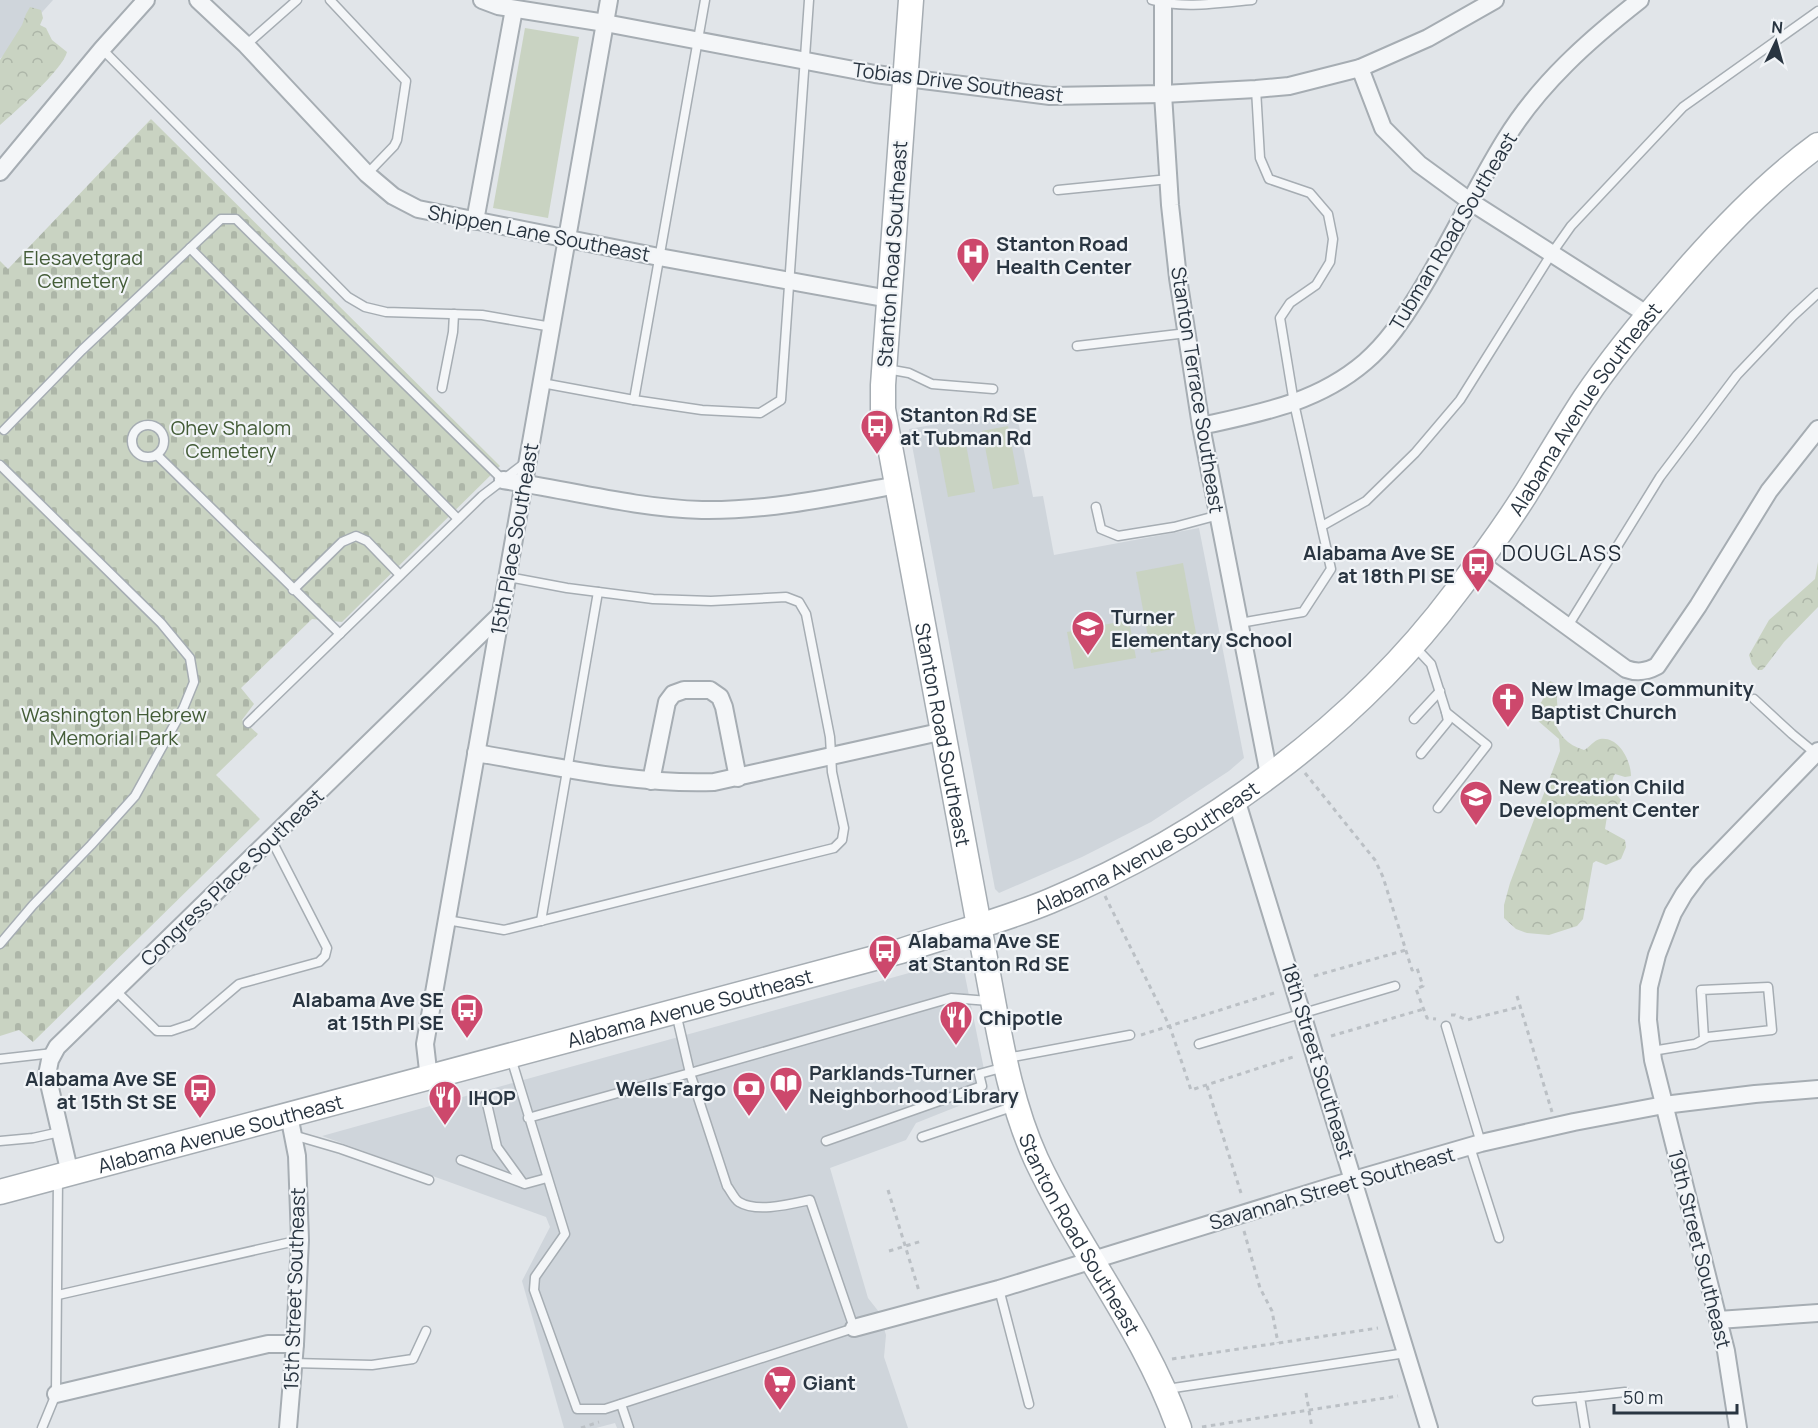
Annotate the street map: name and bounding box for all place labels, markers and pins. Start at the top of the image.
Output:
place label: Stanton Road Health Center [996,230,1132,280]
hospital icon: Stanton Road Health Center [955,236,991,283]
place label: Stanton Rd SE at Tubman Rd [900,401,1037,451]
bus stop icon: Stanton Rd SE at Tubman Rd [859,408,895,455]
place label: Alabama Ave SE at 18th Pl SE [1303,539,1455,589]
bus stop icon: Alabama Ave SE at 18th Pl SE [1460,546,1496,593]
place label: Turner Elementary School [1111,603,1293,653]
school or university icon: Turner Elementary School [1070,609,1106,656]
place label: New Image Community Baptist Church [1531,675,1755,725]
church icon: New Image Community Baptist Church [1490,681,1526,728]
place label: New Creation Child Development Center [1499,773,1700,823]
school or university icon: New Creation Child Development Center [1458,779,1494,826]
place label: Alabama Ave SE at Stanton Rd SE [908,927,1069,977]
bus stop icon: Alabama Ave SE at Stanton Rd SE [867,933,903,980]
place label: Alabama Ave SE at 15th Pl SE [292,986,444,1036]
bus stop icon: Alabama Ave SE at 15th Pl SE [449,992,485,1039]
restaurant icon: Chipotle [938,999,974,1046]
place label: Chipotle [979,1004,1063,1031]
place label: Parklands-Turner Neighborhood Library [809,1059,1020,1109]
place label: Alabama Ave SE at 15th St SE [25,1065,177,1115]
library icon: Parklands-Turner Neighborhood Library [768,1065,804,1112]
bank icon: Wells Fargo [731,1070,767,1117]
bus stop icon: Alabama Ave SE at 15th St SE [182,1072,218,1119]
place label: Wells Fargo [616,1075,726,1102]
restaurant icon: IHOP [427,1079,463,1126]
place label: IHOP [468,1084,516,1111]
supermarket icon: Giant [762,1364,798,1411]
place label: Giant [803,1369,856,1396]

